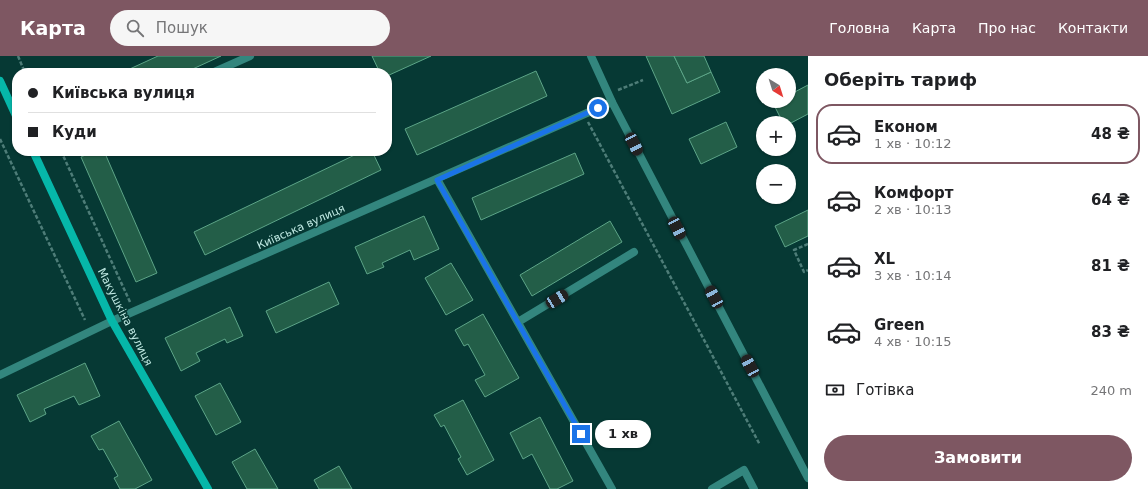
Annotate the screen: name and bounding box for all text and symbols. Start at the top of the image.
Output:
search box [110,10,390,46]
text: Карта [20,17,86,39]
icon: search [124,17,146,39]
text: Пошук [156,19,208,37]
text: Головна [829,20,890,36]
text: Карта [912,20,956,36]
text: Про нас [978,20,1036,36]
text: Контакти [1058,20,1128,36]
north arrow [756,68,796,108]
map controls [756,68,796,204]
text: Оберіть тариф [824,69,977,90]
text: Київська вулиця [52,84,195,102]
route start [589,99,607,117]
button: + [756,116,796,156]
icon: car [826,116,862,152]
text: Економ [874,118,938,136]
text: Куди [52,123,97,141]
text: 48 ₴ [1091,125,1130,143]
car [623,131,645,157]
text: 1 хв · 10:12 [874,136,952,151]
button: − [756,164,796,204]
icon: car [826,182,862,218]
text: Комфорт [874,184,953,202]
text: 64 ₴ [1091,191,1130,209]
street label: Київська вулиця [255,202,347,252]
text: 2 хв · 10:13 [874,202,952,217]
car [666,215,688,241]
icon: car [826,248,862,284]
text: XL [874,250,895,268]
text: 81 ₴ [1091,257,1130,275]
street label: Макушкіна вулиця [95,266,155,368]
text: 3 хв · 10:14 [874,268,952,283]
car [703,284,725,310]
car [544,288,570,310]
icon: car [826,314,862,350]
text: Green [874,316,925,334]
text: 83 ₴ [1091,323,1130,341]
text: 4 хв · 10:15 [874,334,952,349]
car [739,353,761,379]
icon: cash [824,379,846,401]
text: Готівка [856,381,914,399]
text: 240 m [1090,383,1132,398]
callout: 1 хв [595,420,651,448]
route end [572,425,590,443]
text: 1 хв [608,426,638,441]
button: Замовити [824,435,1132,481]

